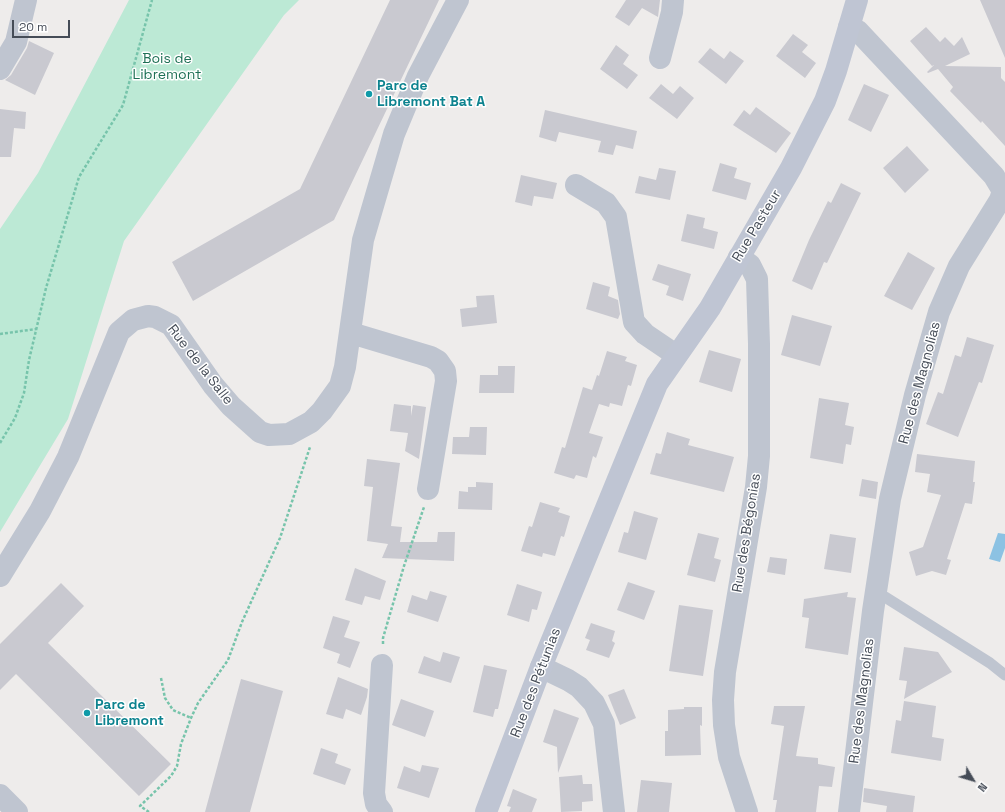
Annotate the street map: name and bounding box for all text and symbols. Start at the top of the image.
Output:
scale bar [14,12,72,38]
text: 20 m [19,19,47,35]
park label: Bois de Libremont [133,51,201,84]
place label: Parc de Libremont Bat A [377,78,485,110]
marker: Parc de Libremont Bat A [364,89,374,99]
street label: Rue Pasteur [729,187,785,265]
street label: Rue des Magnolias [896,320,944,446]
street label: Rue de la Salle [164,322,236,408]
street label: Rue des Bégonias [729,472,765,594]
street label: Rue des Pétunias [507,626,565,740]
street label: Rue des Magnolias [846,637,878,765]
place label: Parc de Libremont [95,697,164,730]
marker: Parc de Libremont [82,708,92,718]
north arrow [953,760,993,800]
text: N [975,780,990,795]

